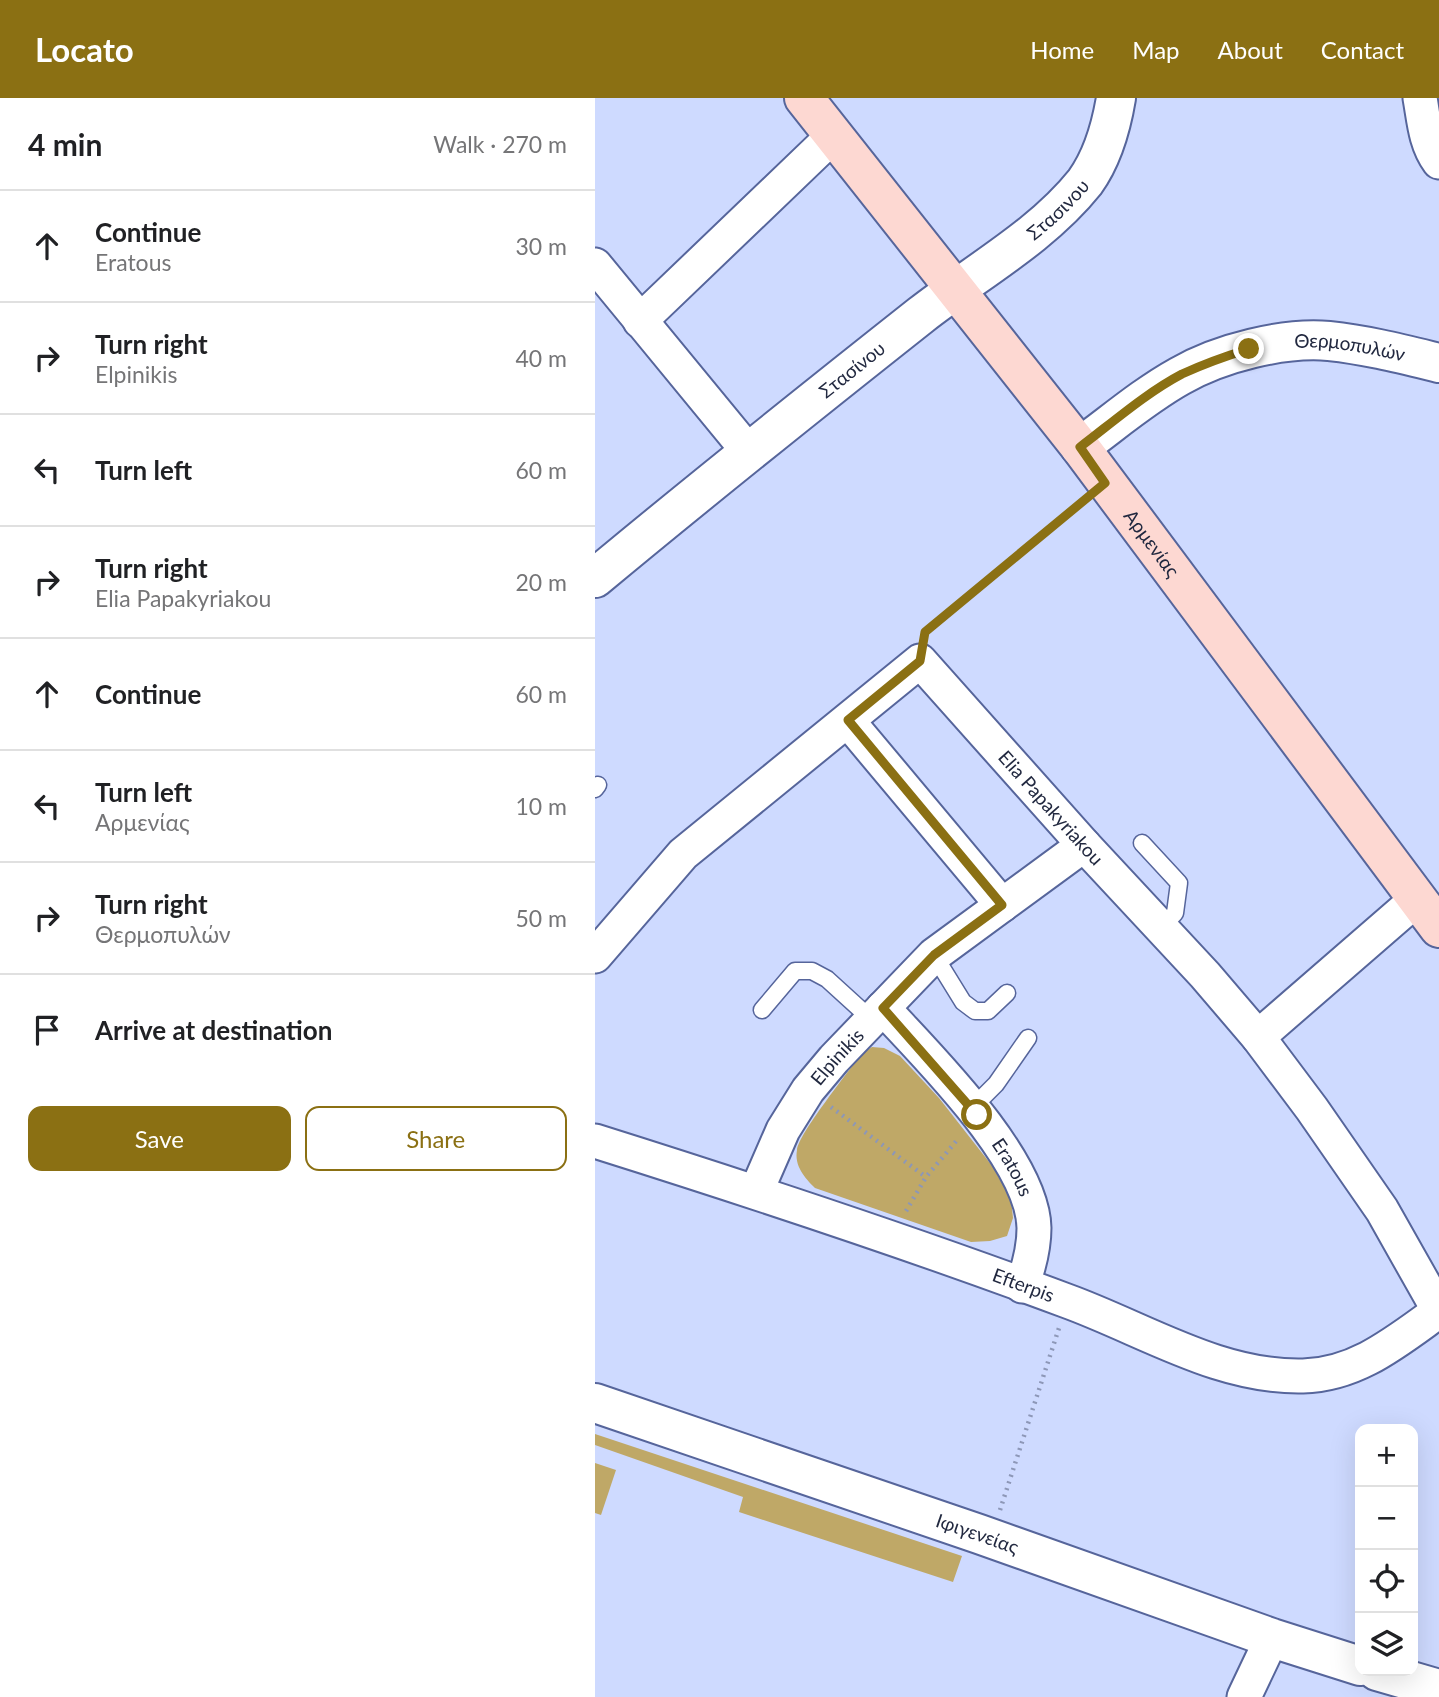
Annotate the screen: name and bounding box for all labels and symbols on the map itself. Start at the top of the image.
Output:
street label: Στασινου [1022,174,1094,244]
street label: Θερμοπυλών [1294,328,1408,366]
route end [1233,333,1264,364]
street label: Στασίνου [814,336,889,402]
street label: Αρμενίας [1120,505,1185,581]
street label: Elia Papakyriakou [994,745,1109,869]
street label: Elpinikis [805,1023,868,1089]
route start [961,1099,992,1130]
street label: Eratous [988,1133,1038,1199]
street label: Efterpis [990,1263,1058,1306]
street label: Ιφιγενείας [933,1508,1022,1558]

